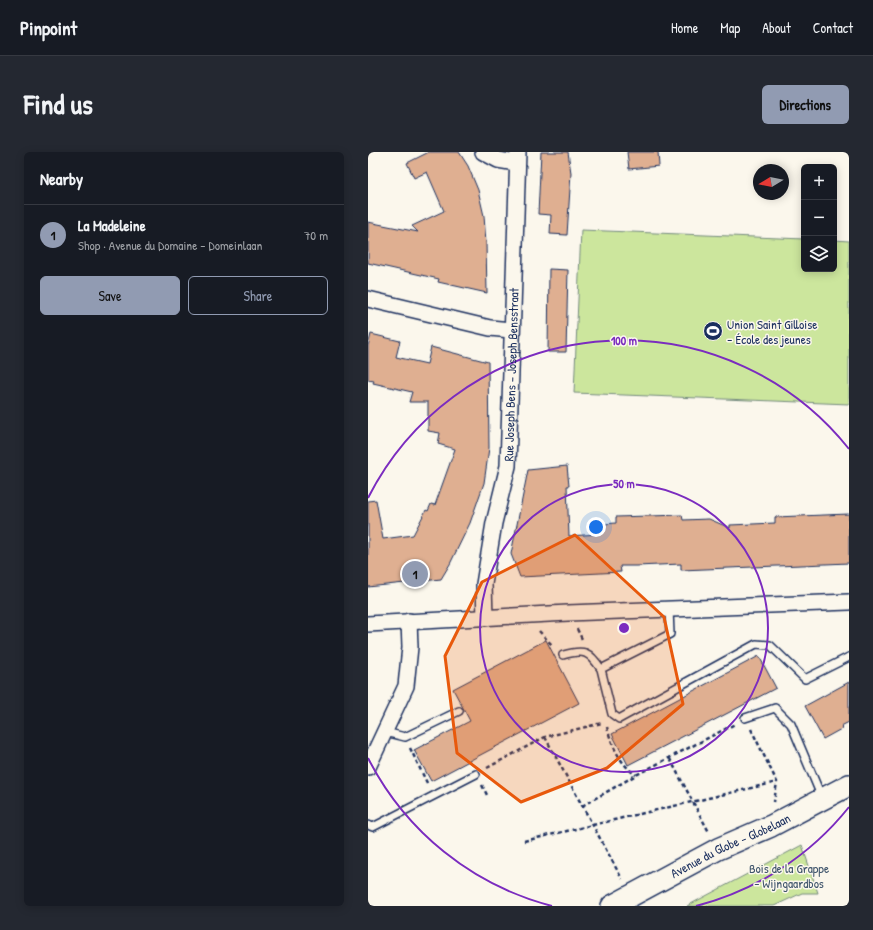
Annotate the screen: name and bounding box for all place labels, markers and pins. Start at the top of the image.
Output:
place label: Union Saint Gilloise – École des jeunes [727,315,817,348]
sports icon: Union Saint Gilloise – École des jeunes [702,320,724,342]
pin: 1 [402,559,428,589]
centre of rings [617,621,631,635]

